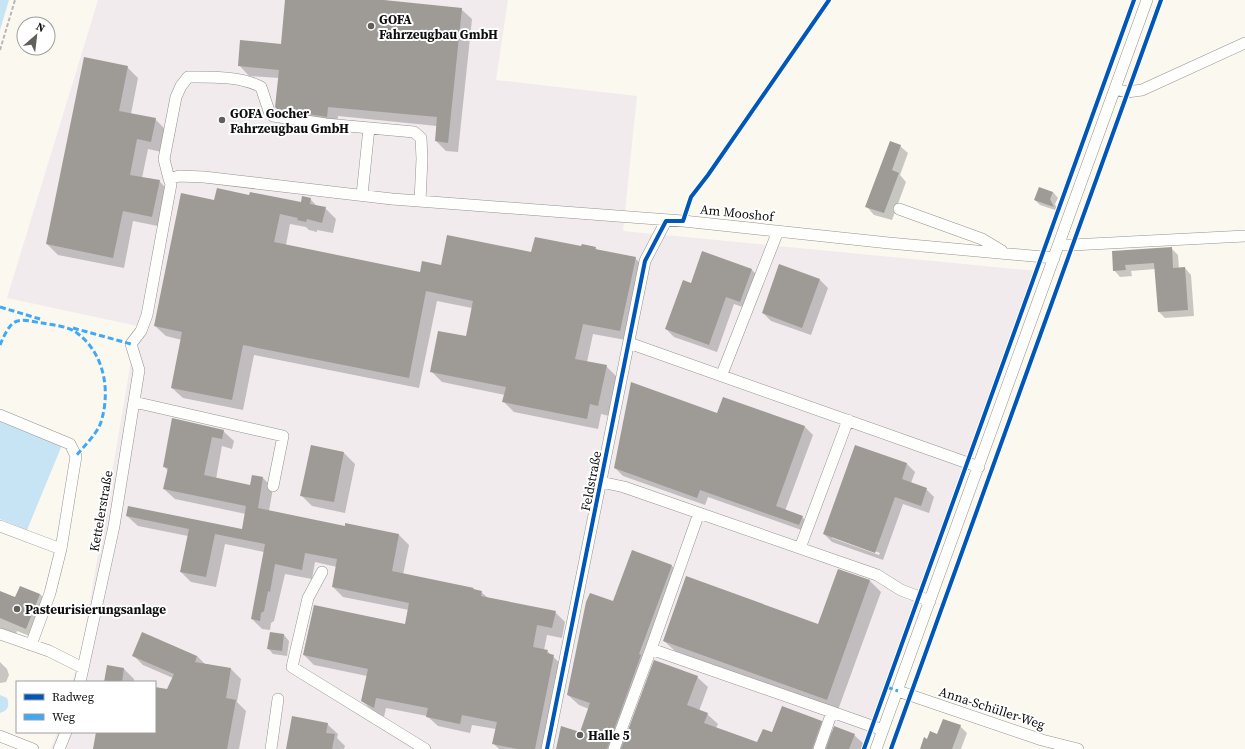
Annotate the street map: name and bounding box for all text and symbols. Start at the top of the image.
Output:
place label: GOFA Fahrzeugbau GmbH [379,11,498,43]
north arrow [16,16,56,56]
text: N [33,19,48,36]
marker: GOFA Fahrzeugbau GmbH [366,21,376,31]
place label: GOFA Gocher Fahrzeugbau GmbH [230,105,349,137]
marker: GOFA Gocher Fahrzeugbau GmbH [217,115,227,125]
street label: Am Mooshof [699,201,776,225]
street label: Feldstraße [577,449,605,513]
street label: Kettelerstraße [85,469,117,553]
place label: Pasteurisierungsanlage [25,601,166,618]
marker: Pasteurisierungsanlage [12,604,22,614]
legend [16,681,156,733]
street label: Anna-Schüller-Weg [937,683,1048,733]
text: Radweg [52,689,94,705]
text: Weg [52,709,75,725]
place label: Halle 5 [588,727,630,744]
marker: Halle 5 [575,730,585,740]

